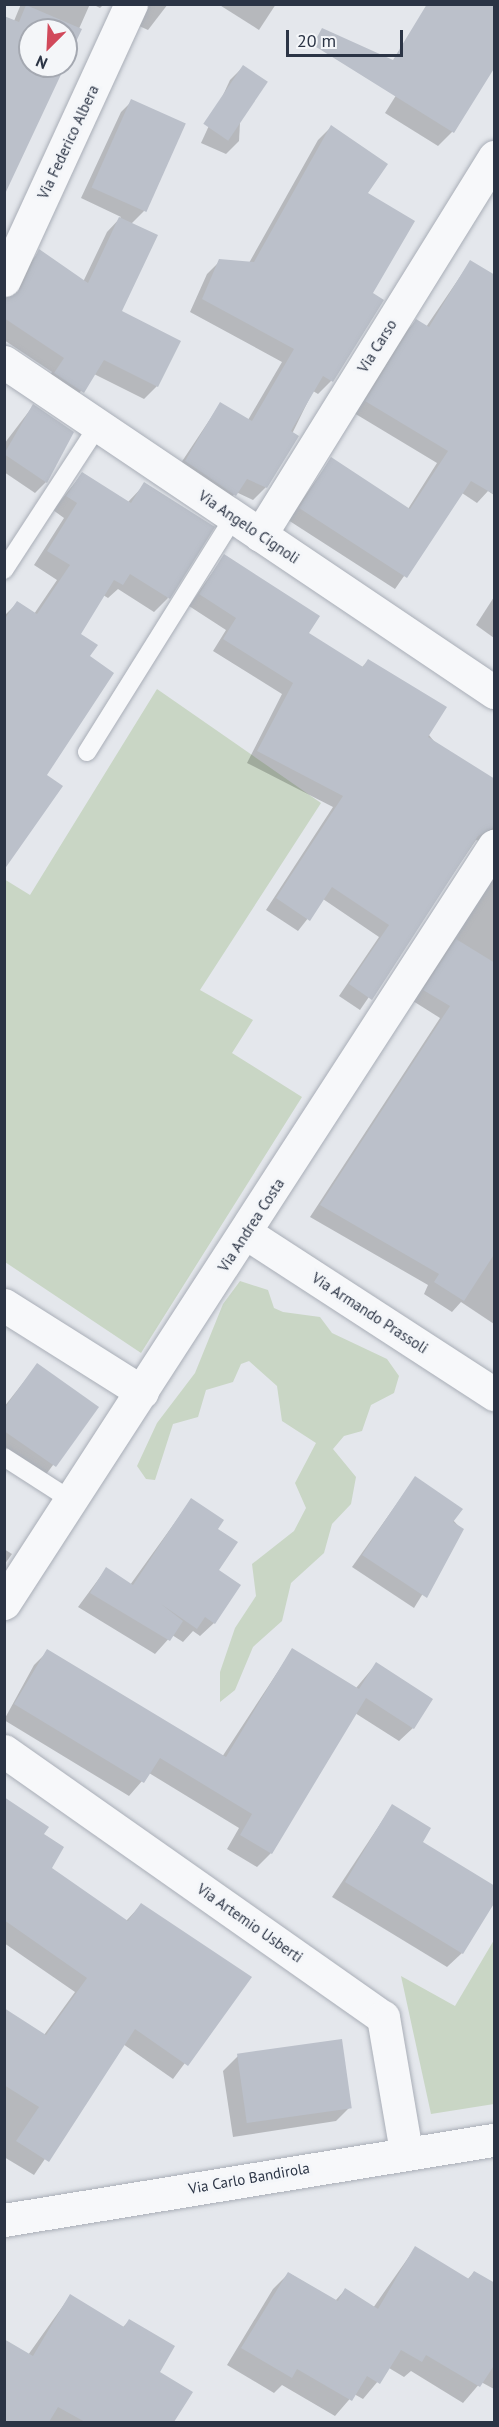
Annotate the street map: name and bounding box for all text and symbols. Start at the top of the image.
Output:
north arrow [18,18,78,78]
scale bar [289,18,406,56]
text: 20 m [297,29,336,52]
text: N [33,51,50,74]
street label: Via Federico Albera [34,82,102,202]
street label: Via Carso [354,316,400,376]
street label: Via Angelo Cignoli [195,486,303,568]
street label: Via Andrea Costa [214,1175,288,1275]
street label: Via Armando Prassoli [308,1269,432,1357]
street label: Via Artemio Usberti [193,1880,307,1966]
street label: Via Carlo Bandirola [187,2158,311,2198]

